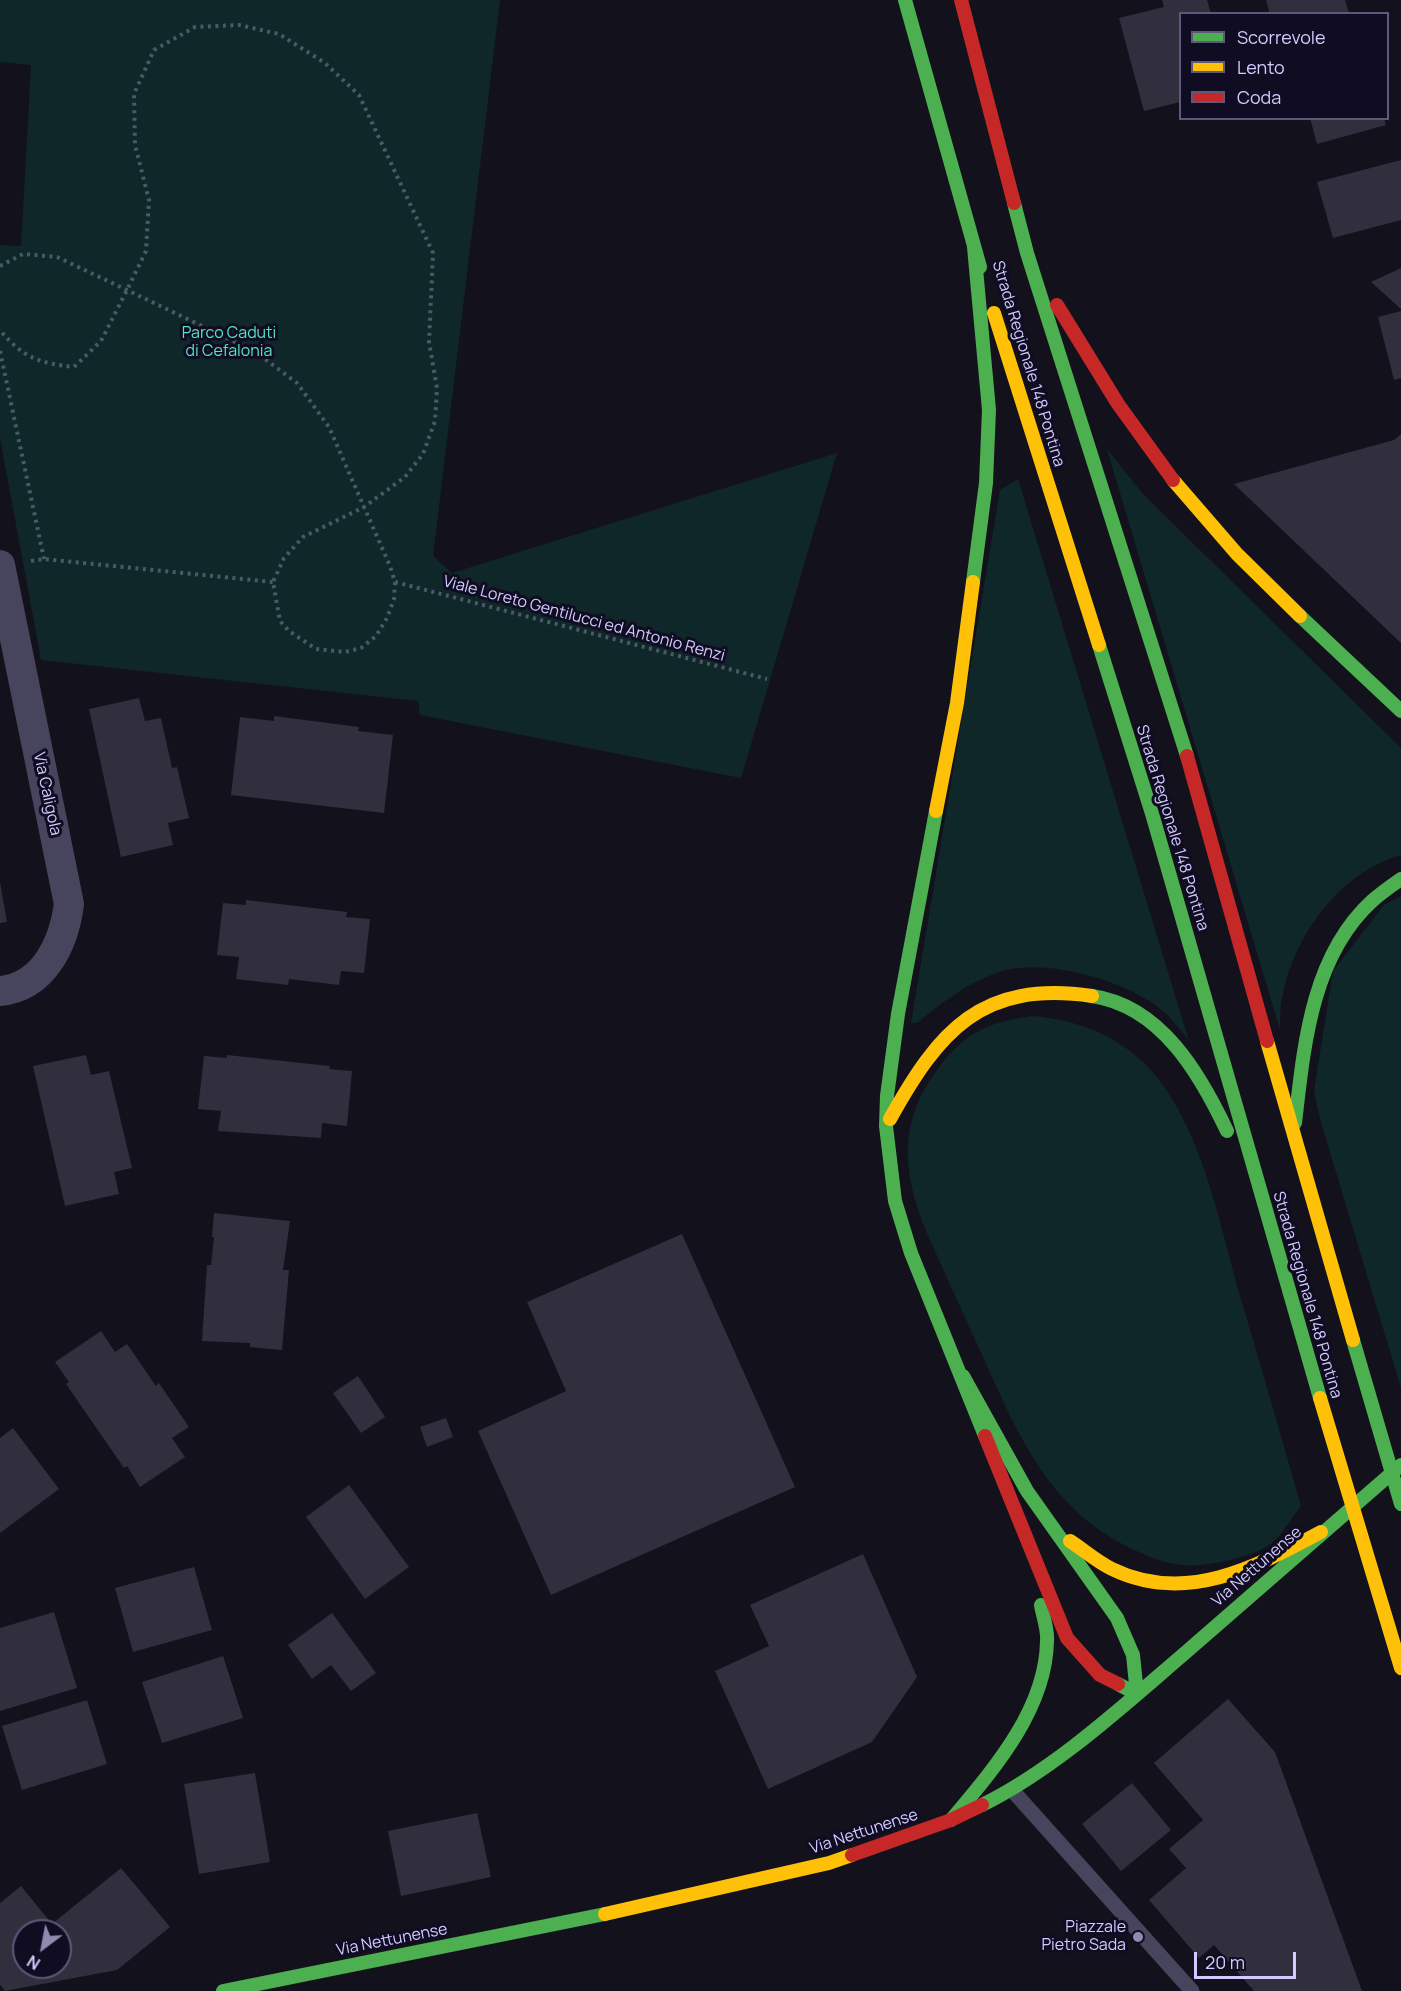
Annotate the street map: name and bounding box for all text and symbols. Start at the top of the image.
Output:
legend [1179,12,1389,120]
text: Scorrevole [1237,25,1326,49]
text: Lento [1237,55,1285,79]
text: Coda [1237,85,1281,109]
street label: Strada Regionale 148 Pontina [988,259,1068,469]
park label: Parco Caduti di Cefalonia [182,324,276,362]
street label: Viale Loreto Gentilucci ed Antonio Renzi [441,572,727,666]
street label: Strada Regionale 148 Pontina [1132,723,1212,933]
street label: Via Caligola [29,751,65,837]
street label: Strada Regionale 148 Pontina [1268,1189,1346,1401]
street label: Via Nettunense [1208,1523,1306,1611]
street label: Via Nettunense [807,1805,921,1859]
place label: Piazzale Pietro Sada [1041,1918,1126,1956]
north arrow [12,1919,72,1979]
street label: Via Nettunense [335,1920,449,1960]
marker: Piazzale Pietro Sada [1131,1930,1145,1944]
scale bar [1197,1940,1299,1978]
text: N [23,1950,44,1975]
text: 20 m [1205,1950,1245,1974]

